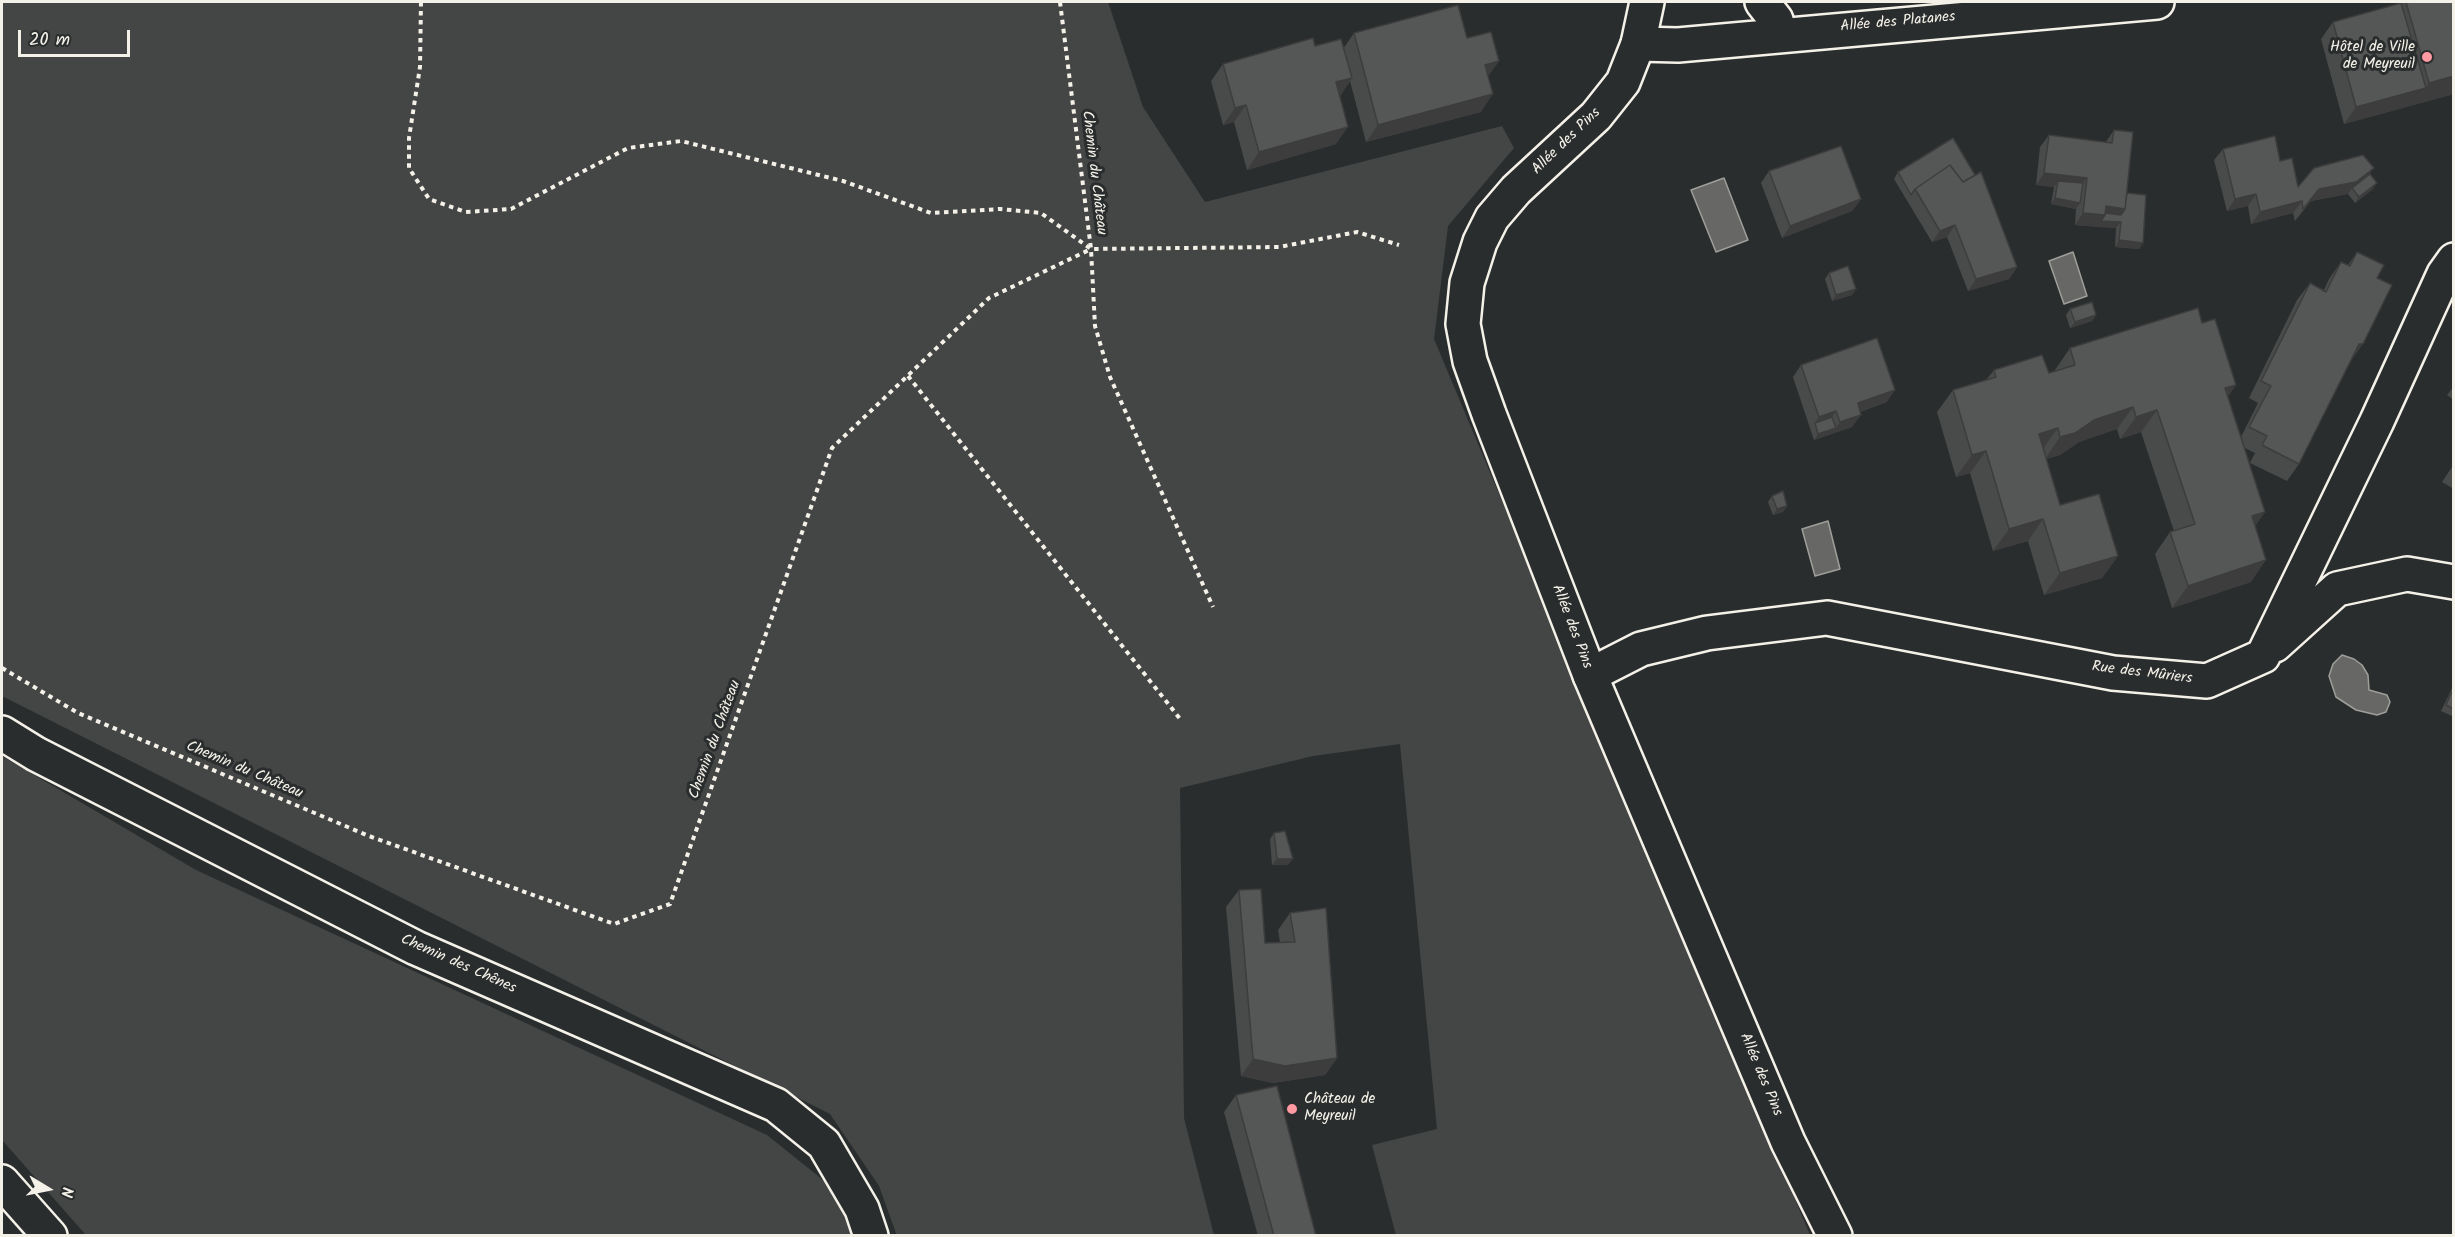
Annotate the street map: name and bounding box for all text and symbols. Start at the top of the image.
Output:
street label: Allée des Platanes [1840,9,1956,37]
scale bar [21,18,134,56]
text: 20 m [29,26,70,55]
place label: Hôtel de Ville de Meyreuil [2330,39,2415,74]
marker: Hôtel de Ville de Meyreuil [2420,50,2434,64]
street label: Allée des Pins [1529,105,1605,179]
street label: Chemin du Château [1076,110,1110,236]
street label: Allée des Pins [1547,582,1595,672]
street label: Rue des Mûriers [2091,659,2193,689]
street label: Chemin du Château [686,678,746,802]
street label: Chemin du Château [183,738,305,804]
street label: Chemin des Chênes [397,931,519,999]
street label: Allée des Pins [1734,1031,1786,1119]
place label: Château de Meyreuil [1304,1091,1375,1126]
marker: Château de Meyreuil [1285,1102,1299,1116]
north arrow [18,1159,78,1219]
text: N [53,1185,79,1199]

